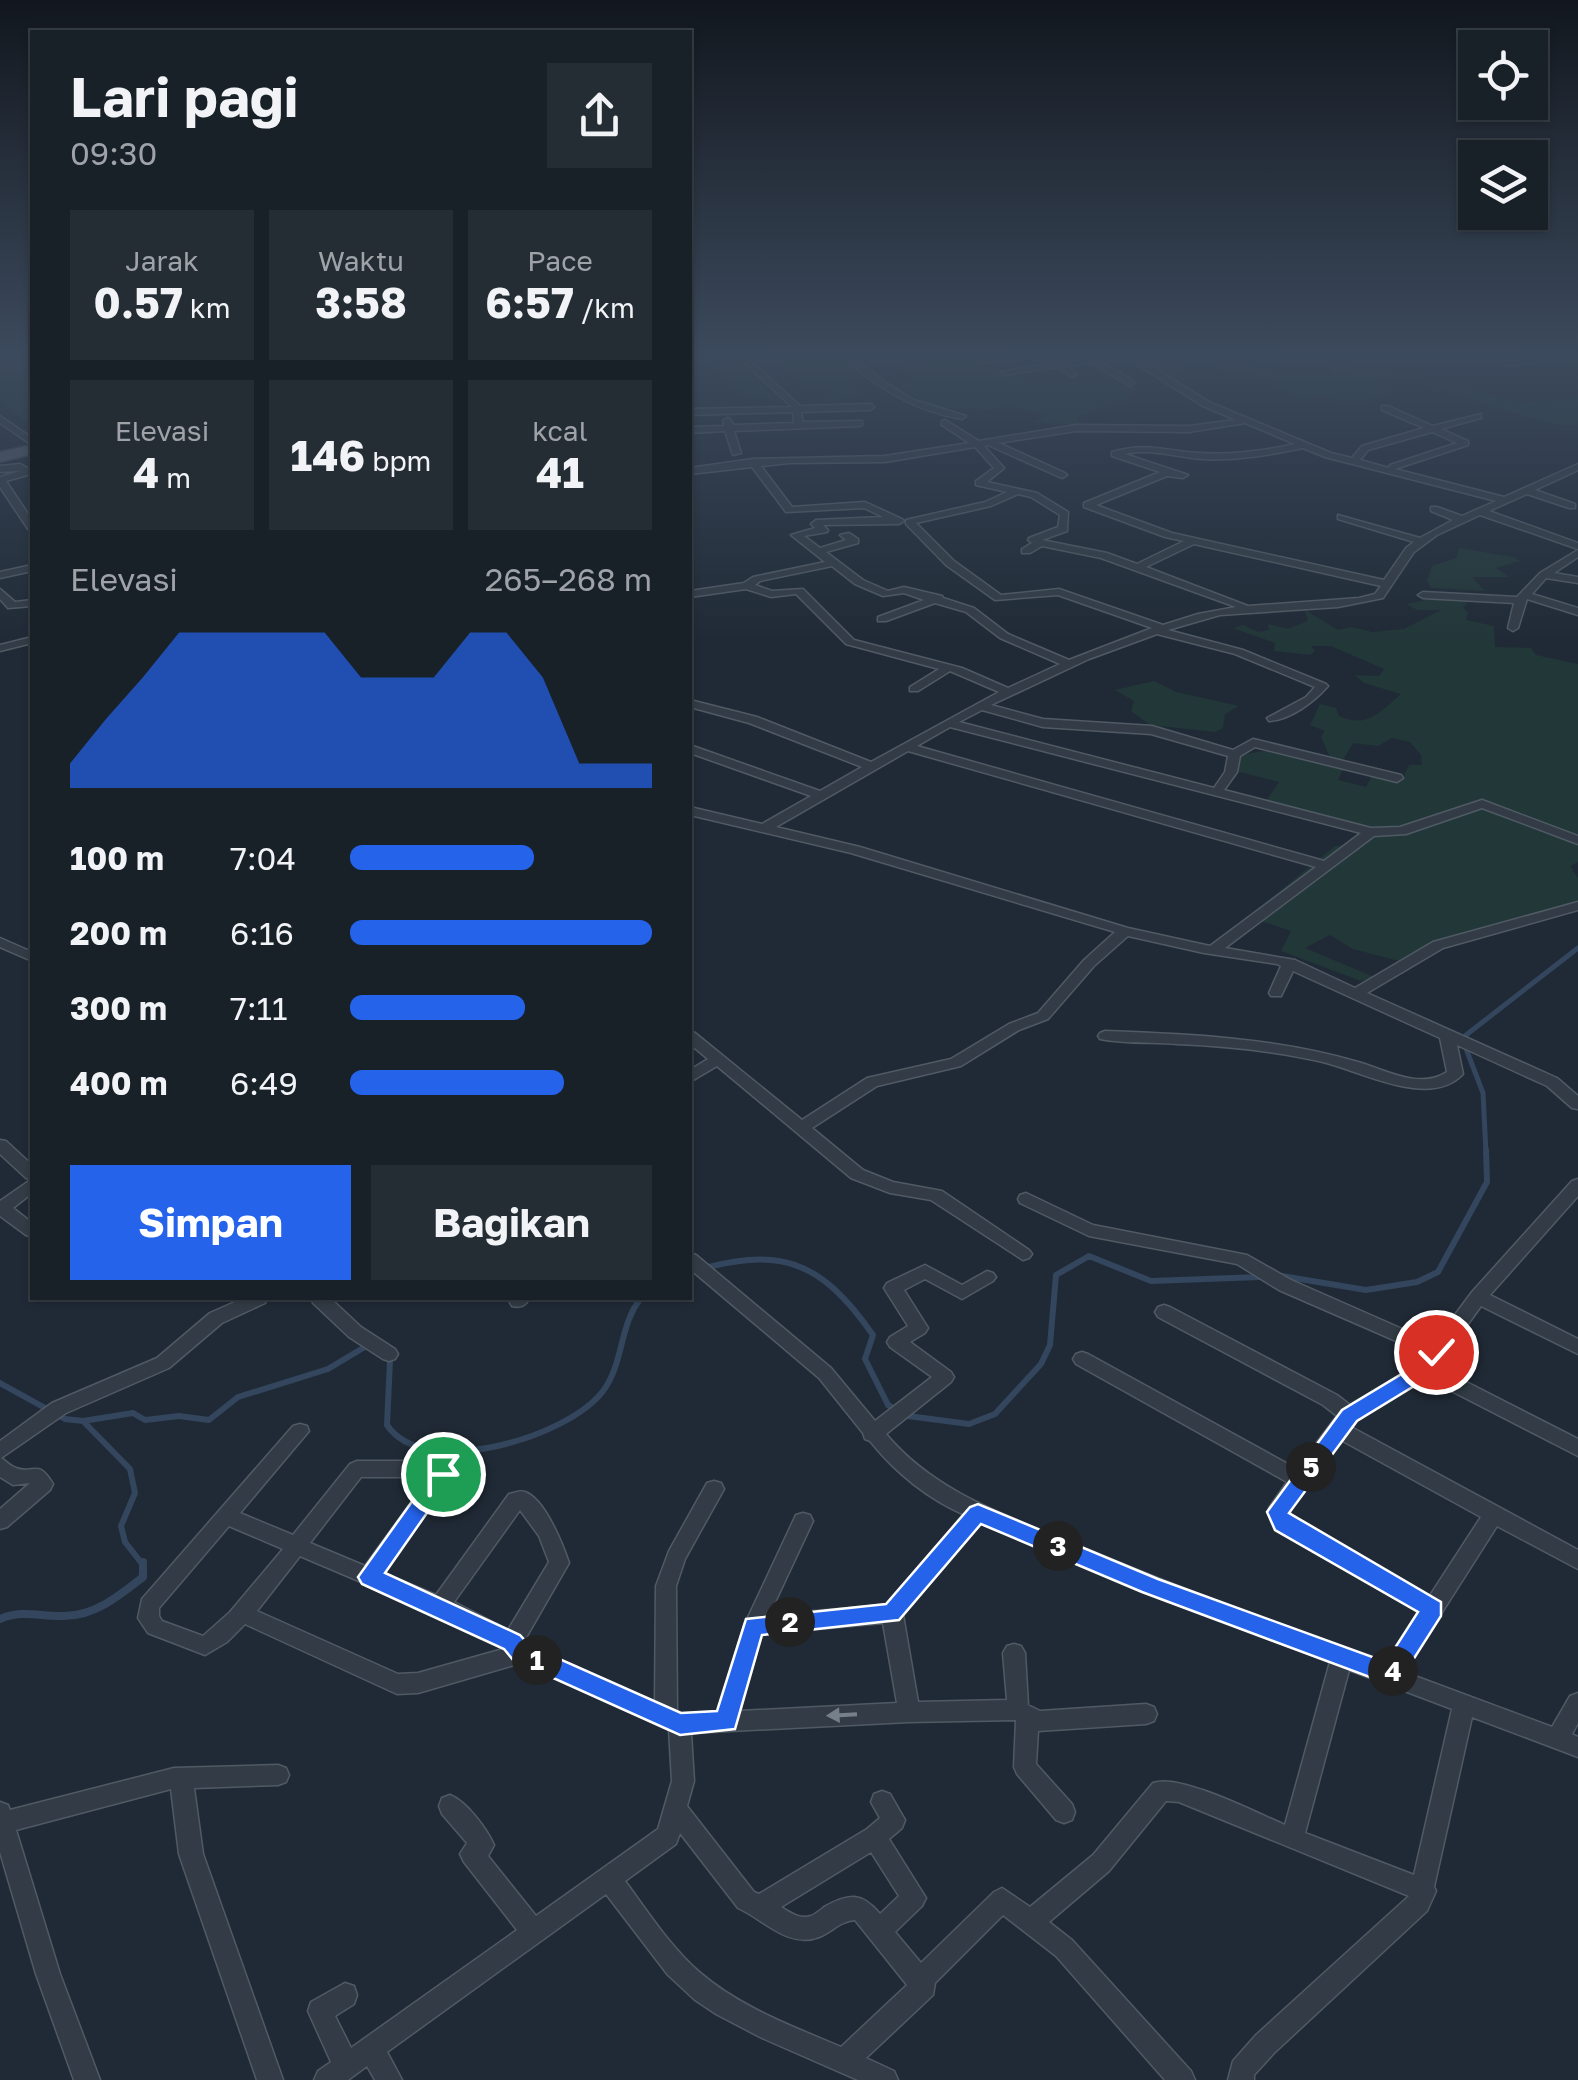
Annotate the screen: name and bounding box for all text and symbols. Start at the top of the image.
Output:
map controls [1458,30,1548,230]
button: locate [1458,30,1548,120]
text: Lari pagi [70,63,299,129]
button: share [547,63,652,168]
text: 09:30 [70,134,157,172]
button: layers [1458,140,1548,230]
text: Jarak [125,244,199,277]
text: Waktu [318,244,404,277]
text: Pace [527,244,593,277]
text: 0.57 [94,277,183,327]
text: 3:58 [315,277,407,327]
text: 6:57 [485,277,574,327]
text: km [183,291,230,324]
text: /km [574,291,635,324]
text: Elevasi [115,414,209,447]
text: kcal [532,414,588,447]
text: 146 [291,430,365,480]
text: bpm [365,444,431,477]
text: 4 [133,447,159,497]
text: 41 [536,447,584,497]
text: m [159,461,191,494]
text: Elevasi [70,560,178,598]
text: 265–268 m [485,560,652,598]
text: 100 m [70,839,164,877]
text: 7:04 [230,839,296,877]
text: 200 m [70,914,167,952]
text: 6:16 [230,914,294,952]
text: 300 m [70,989,167,1027]
text: 7:11 [230,989,288,1027]
text: 400 m [70,1064,168,1102]
text: 6:49 [230,1064,298,1102]
button: Simpan [70,1165,351,1280]
button: Bagikan [371,1165,652,1280]
pin [1394,1310,1479,1395]
icon: check [1409,1325,1464,1380]
pin [401,1432,486,1517]
pin: 5 [1286,1442,1336,1492]
icon: arrive [416,1447,471,1502]
text: 5 [1302,1450,1320,1483]
pin: 3 [1033,1521,1083,1571]
text: 3 [1049,1529,1067,1562]
pin: 2 [765,1597,815,1647]
text: 2 [781,1605,799,1638]
pin: 1 [512,1635,562,1685]
text: 1 [530,1643,544,1676]
pin: 4 [1368,1646,1418,1696]
text: 4 [1384,1654,1402,1687]
one-way arrow [826,1707,858,1723]

